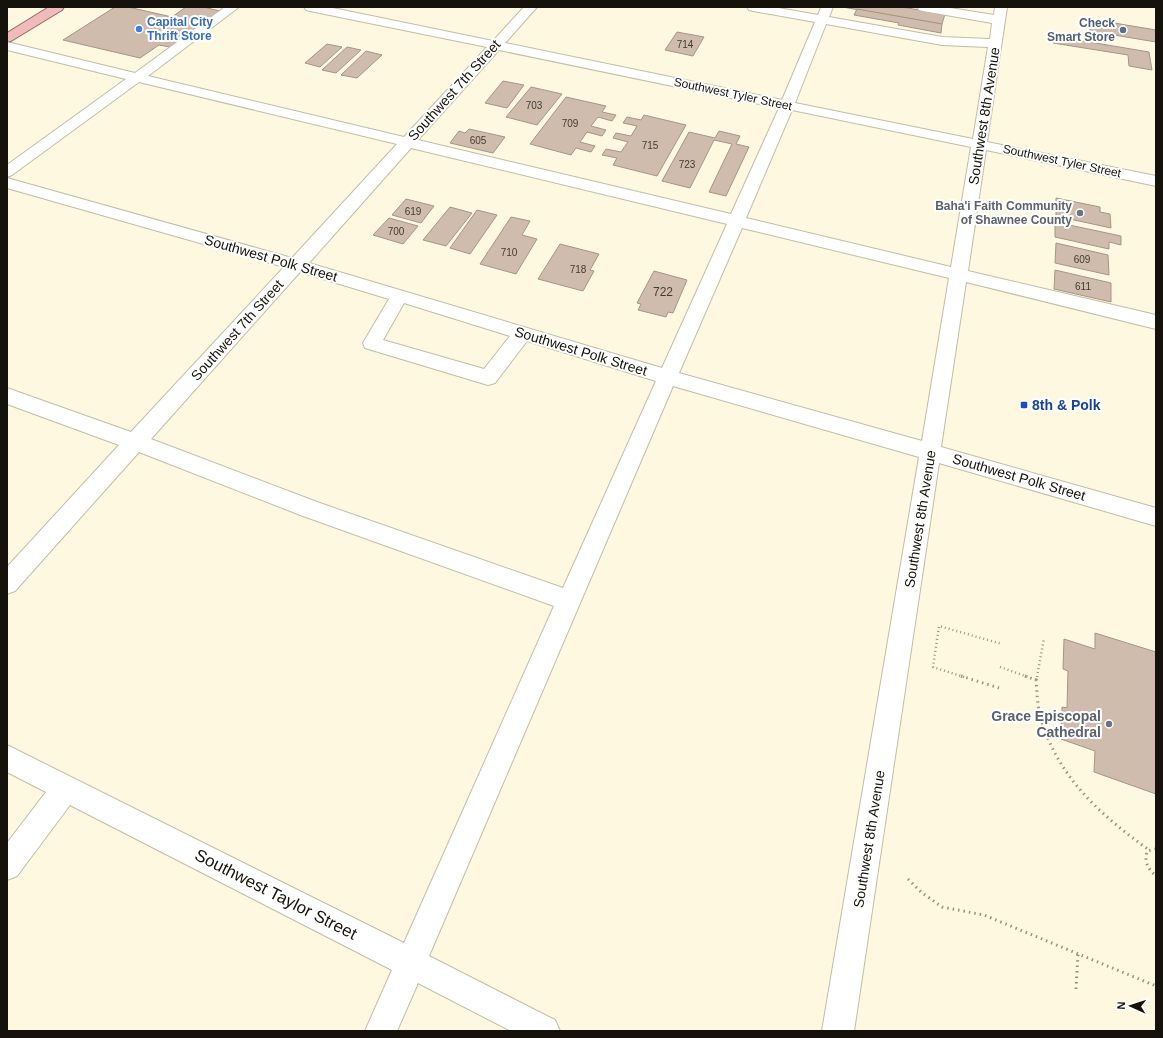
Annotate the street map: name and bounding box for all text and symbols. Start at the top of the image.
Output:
place label: Capital City Thrift Store [147,15,213,43]
place label: Check Smart Store [1047,16,1115,44]
marker: Capital City Thrift Store [134,24,144,34]
marker: Check Smart Store [1118,25,1128,35]
street label: Southwest 7th Street [405,36,503,144]
house number: 714 [677,39,694,50]
street label: Southwest 8th Avenue [965,46,1003,186]
street label: Southwest Tyler Street [673,75,794,114]
house number: 703 [526,100,543,111]
house number: 709 [562,118,579,129]
house number: 605 [470,135,487,146]
house number: 715 [642,140,659,151]
street label: Southwest Tyler Street [1002,142,1123,181]
house number: 723 [679,159,696,170]
place label: Baha'i Faith Community of Shawnee County [935,199,1072,227]
house number: 619 [405,206,422,217]
marker: Baha'i Faith Community of Shawnee County [1075,208,1085,218]
house number: 700 [388,226,405,237]
street label: Southwest Polk Street [203,231,340,285]
house number: 710 [501,247,518,258]
house number: 609 [1074,254,1091,265]
house number: 718 [570,264,587,275]
street label: Southwest 7th Street [188,276,286,384]
house number: 611 [1075,281,1091,292]
house number: 722 [653,285,673,299]
street label: Southwest Polk Street [513,323,649,379]
place label: 8th & Polk [1032,397,1101,413]
marker: 8th & Polk [1019,400,1029,410]
street label: Southwest 8th Avenue [901,449,939,589]
street label: Southwest Polk Street [951,450,1088,504]
place label: Grace Episcopal Cathedral [991,708,1101,740]
marker: Grace Episcopal Cathedral [1104,719,1114,729]
street label: Southwest 8th Avenue [850,769,888,909]
street label: Southwest Taylor Street [192,845,360,944]
north arrow [1111,986,1151,1026]
text: N [1115,1001,1127,1010]

